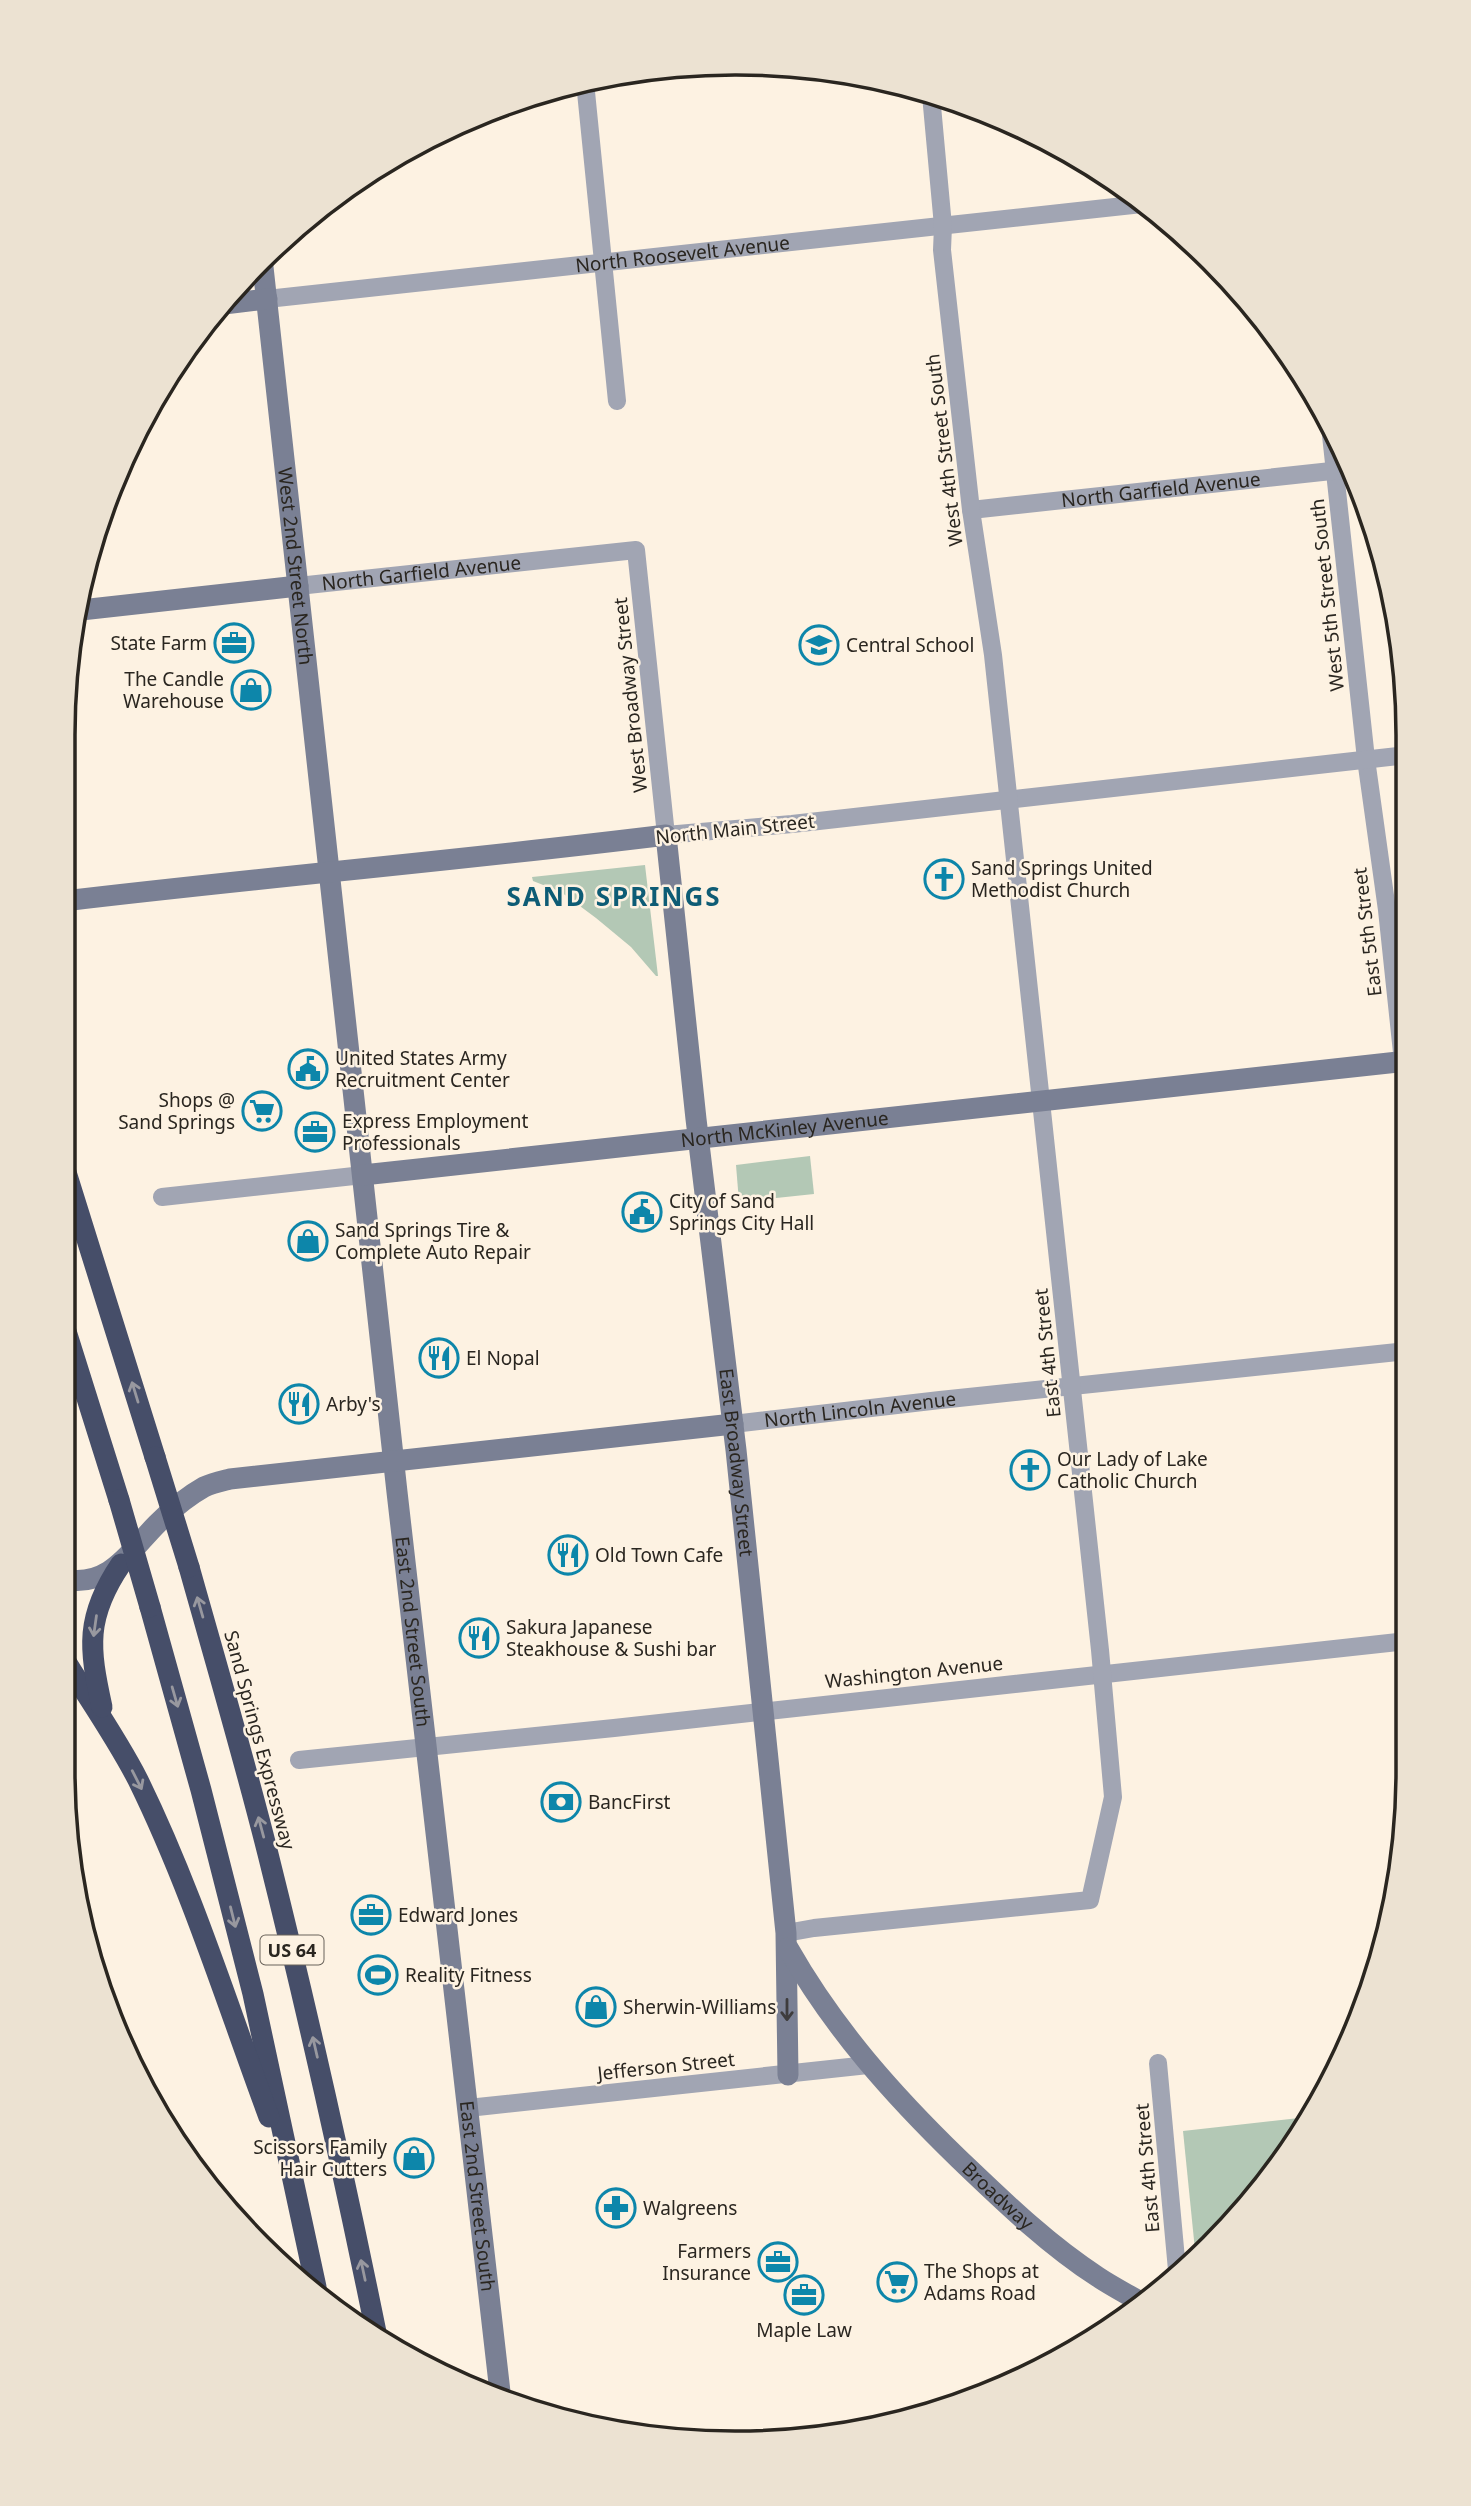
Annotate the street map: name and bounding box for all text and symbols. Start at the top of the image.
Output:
street label: North Roosevelt Avenue [574,229,791,278]
street label: West 4th Street South [919,352,969,548]
street label: West 2nd Street North [272,466,319,666]
street label: North Garfield Avenue [1060,466,1262,513]
street label: West 5th Street South [1304,497,1350,693]
street label: North Garfield Avenue [320,549,522,596]
street label: West Broadway Street [607,596,653,794]
office icon: State Farm [213,622,255,664]
school or university icon: Central School [798,624,840,666]
place label: State Farm [110,630,207,656]
place label: Central School [846,632,974,658]
place label: The Candle Warehouse [123,666,224,714]
shop icon: The Candle Warehouse [230,669,272,711]
street label: North Main Street [654,808,816,850]
place label: Sand Springs United Methodist Church [971,855,1153,903]
church icon: Sand Springs United Methodist Church [923,858,965,900]
street label: East 5th Street [1346,866,1388,998]
district label: SAND SPRINGS [506,878,722,914]
place label: United States Army Recruitment Center [335,1045,510,1093]
public building icon: United States Army Recruitment Center [287,1048,329,1090]
place label: Shops @ Sand Springs [118,1087,235,1135]
supermarket icon: Shops @ Sand Springs [241,1090,283,1132]
street label: North McKinley Avenue [679,1105,890,1153]
place label: Express Employment Professionals [342,1108,529,1156]
office icon: Express Employment Professionals [294,1111,336,1153]
place label: City of Sand Springs City Hall [669,1188,814,1236]
public building icon: City of Sand Springs City Hall [621,1191,663,1233]
place label: Sand Springs Tire & Complete Auto Repair [335,1217,531,1265]
shop icon: Sand Springs Tire & Complete Auto Repair [287,1220,329,1262]
street label: East 4th Street [1027,1287,1067,1419]
restaurant icon: El Nopal [418,1337,460,1379]
place label: El Nopal [466,1345,540,1371]
street label: East Broadway Street [713,1367,760,1558]
one-way arrow [127,1381,140,1403]
restaurant icon: Arby's [278,1383,320,1425]
street label: North Lincoln Avenue [763,1385,957,1433]
place label: Arby's [326,1391,381,1417]
place label: Our Lady of Lake Catholic Church [1057,1446,1208,1494]
church icon: Our Lady of Lake Catholic Church [1009,1449,1051,1491]
restaurant icon: Old Town Cafe [547,1534,589,1576]
street label: East 2nd Street South [389,1535,437,1728]
place label: Old Town Cafe [595,1542,723,1568]
one-way arrow [193,1596,206,1619]
one-way arrow [88,1614,101,1637]
place label: Sakura Japanese Steakhouse & Sushi bar [506,1614,717,1662]
restaurant icon: Sakura Japanese Steakhouse & Sushi bar [458,1617,500,1659]
street label: Sand Springs Expressway [218,1628,302,1853]
street label: Washington Avenue [824,1650,1004,1694]
one-way arrow [169,1685,182,1707]
one-way arrow [130,1769,144,1790]
bank icon: BancFirst [540,1781,582,1823]
place label: BancFirst [588,1789,671,1815]
one-way arrow [253,1816,266,1838]
office icon: Edward Jones [350,1894,392,1936]
place label: Edward Jones [398,1902,518,1928]
one-way arrow [227,1905,240,1927]
road number: US 64 [260,1936,324,1964]
sports icon: Reality Fitness [357,1954,399,1996]
place label: Reality Fitness [405,1962,532,1988]
shop icon: Sherwin-Williams [575,1986,617,2028]
place label: Sherwin-Williams [623,1994,776,2020]
one-way arrow [780,1999,794,2022]
one-way arrow [308,2037,321,2059]
street label: Jefferson Street [594,2046,736,2086]
street label: East 2nd Street South [454,2099,501,2293]
street label: East 4th Street [1128,2102,1166,2234]
place label: Scissors Family Hair Cutters [253,2134,387,2182]
shop icon: Scissors Family Hair Cutters [393,2137,435,2179]
street label: Broadway [956,2156,1040,2236]
pharmacy icon: Walgreens [595,2187,637,2229]
place label: Walgreens [643,2195,737,2221]
place label: Farmers Insurance [662,2238,751,2286]
office icon: Farmers Insurance [757,2241,799,2283]
place label: The Shops at Adams Road [924,2258,1039,2306]
one-way arrow [356,2259,370,2282]
supermarket icon: The Shops at Adams Road [876,2261,918,2303]
office icon: Maple Law [783,2274,825,2316]
place label: Maple Law [756,2317,852,2343]

